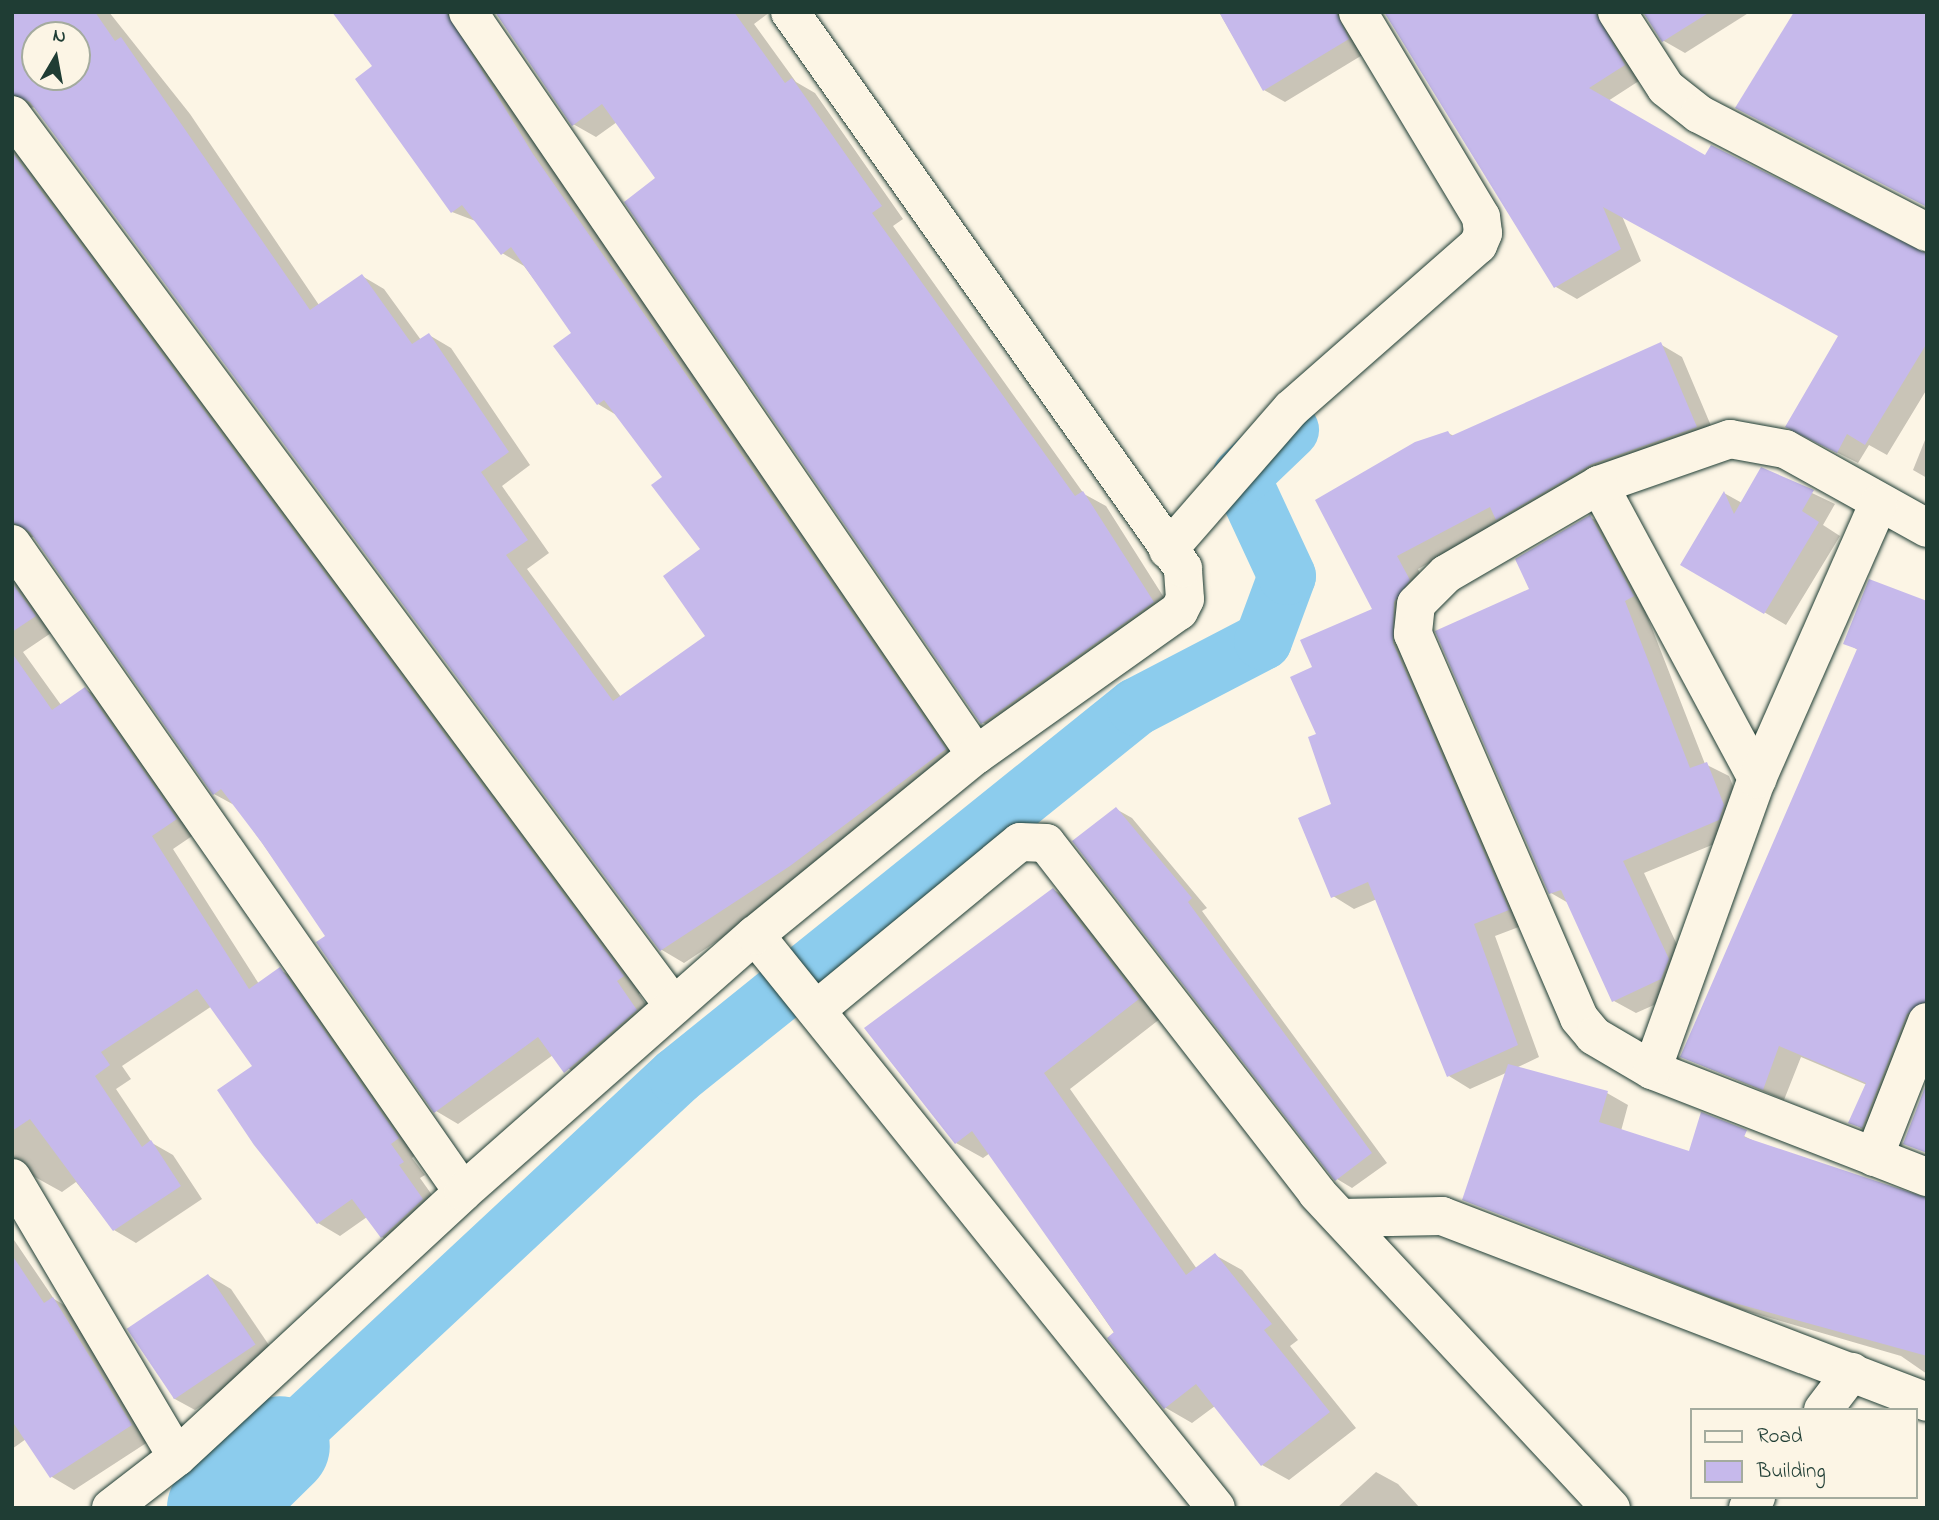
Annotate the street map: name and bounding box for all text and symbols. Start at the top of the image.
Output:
north arrow [21,21,91,91]
text: N [51,22,68,51]
legend [1690,1408,1918,1499]
text: Road [1757,1422,1803,1452]
text: Building [1757,1457,1826,1487]

